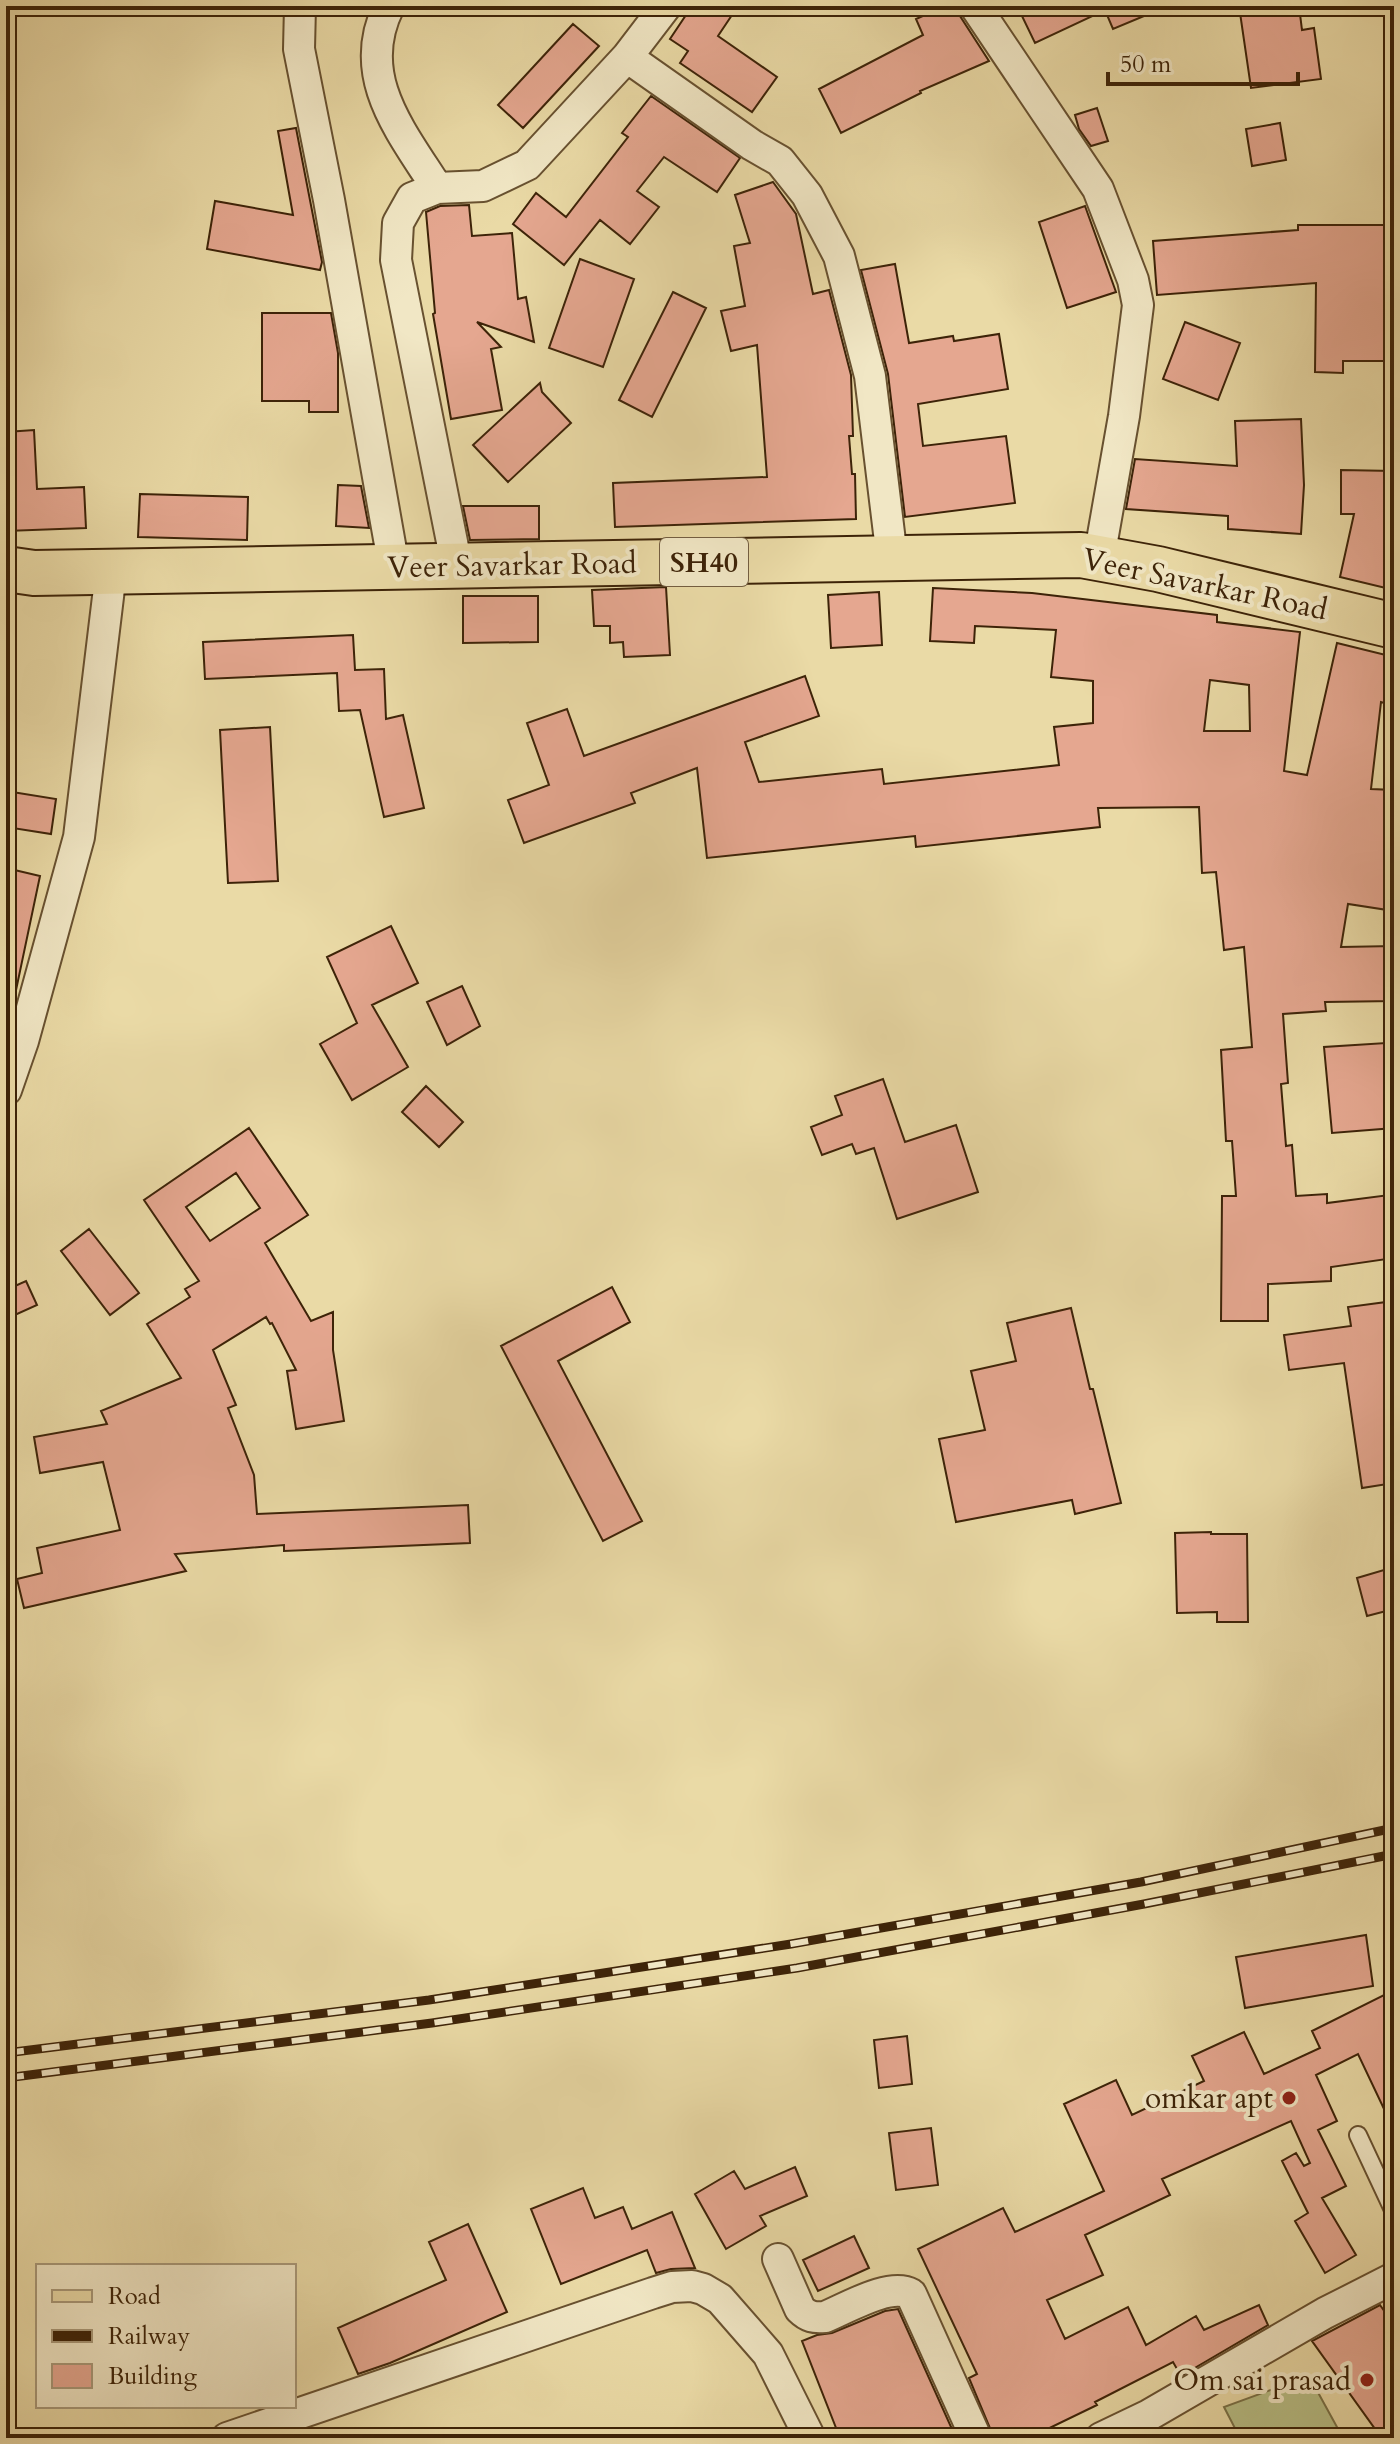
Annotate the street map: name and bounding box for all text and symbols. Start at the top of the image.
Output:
scale bar [1108,36,1298,86]
text: 50 m [1120,48,1172,81]
road number: SH40 [660,538,748,586]
street label: Veer Savarkar Road [1079,539,1331,630]
street label: Veer Savarkar Road [387,543,637,588]
place label: omkar apt [1145,2078,1274,2119]
marker: omkar apt [1280,2089,1298,2107]
legend [36,2264,296,2408]
text: Road [108,2280,161,2313]
text: Railway [108,2320,190,2353]
text: Building [108,2360,198,2393]
place label: Om sai prasad [1173,2360,1351,2401]
marker: Om sai prasad [1358,2371,1376,2389]

